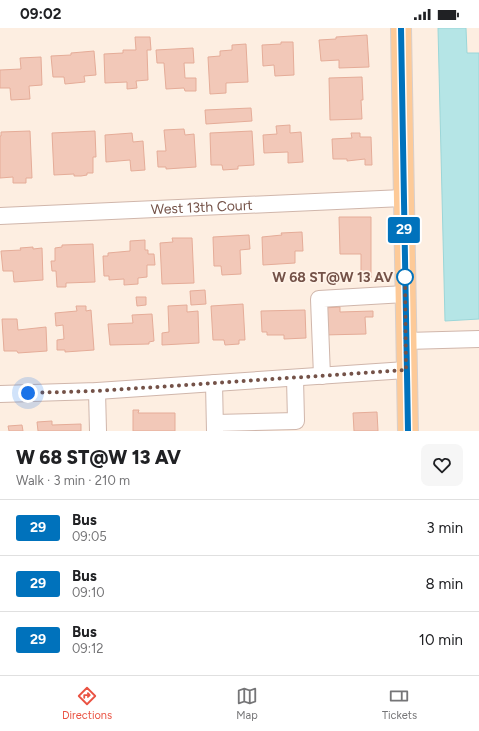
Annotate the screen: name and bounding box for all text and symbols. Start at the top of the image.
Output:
text: 09:02 [20,5,61,23]
street label: West 13th Court [151,197,253,218]
line badge: 29 [386,217,422,243]
text: 29 [396,221,412,238]
marker: W 68 ST@W 13 AV [396,268,414,286]
place label: W 68 ST@W 13 AV [272,269,393,286]
your location [18,383,38,403]
button: heart [421,444,463,486]
text: W 68 ST@W 13 AV [16,446,181,469]
text: Walk · 3 min · 210 m [16,473,130,488]
text: Bus [72,511,97,529]
text: 29 [30,519,46,536]
text: 3 min [427,519,463,537]
text: 09:05 [72,529,107,544]
text: Bus [72,567,97,585]
text: 29 [30,575,46,592]
text: 8 min [425,575,463,593]
text: 09:10 [72,585,105,600]
text: Bus [72,623,97,641]
text: 29 [30,631,46,648]
text: 10 min [419,631,463,649]
text: 09:12 [72,641,104,656]
tab: Directions [62,685,112,722]
tab: Map [236,685,258,722]
tab: Tickets [382,685,417,722]

